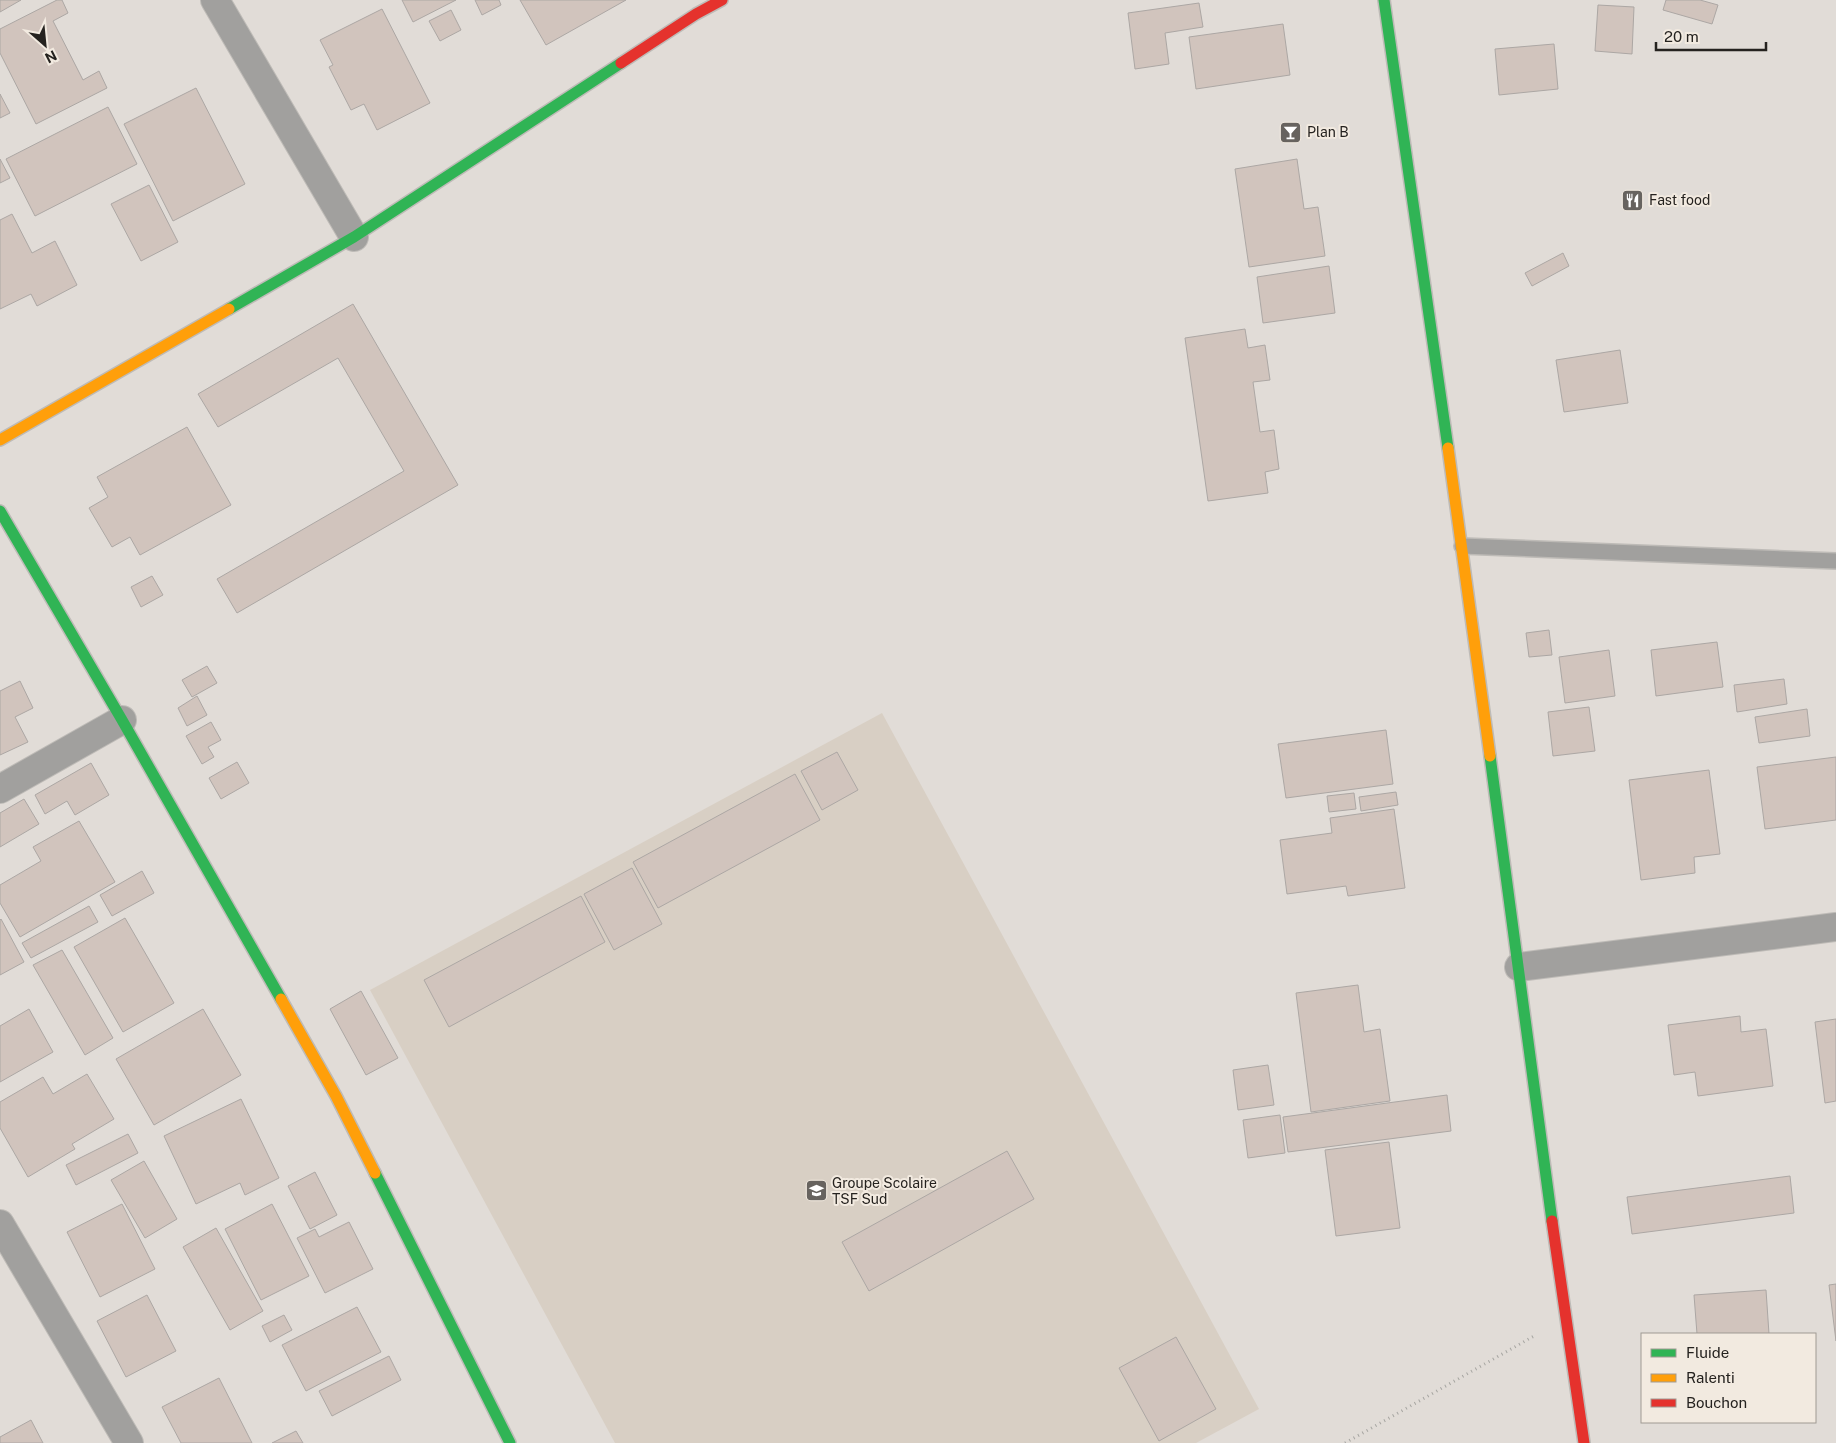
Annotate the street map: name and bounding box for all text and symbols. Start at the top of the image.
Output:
north arrow [20,20,70,70]
scale bar [1656,20,1766,52]
text: 20 m [1664,28,1699,45]
text: N [42,47,59,66]
bar icon: Plan B [1279,120,1303,144]
place label: Plan B [1307,124,1349,140]
restaurant icon: Fast food [1621,188,1645,212]
place label: Fast food [1649,192,1710,208]
place label: Groupe Scolaire TSF Sud [832,1175,937,1207]
school or university icon: Groupe Scolaire TSF Sud [804,1179,828,1203]
legend [1641,1333,1816,1423]
text: Fluide [1686,1344,1729,1361]
text: Ralenti [1686,1369,1735,1386]
text: Bouchon [1686,1394,1747,1411]

